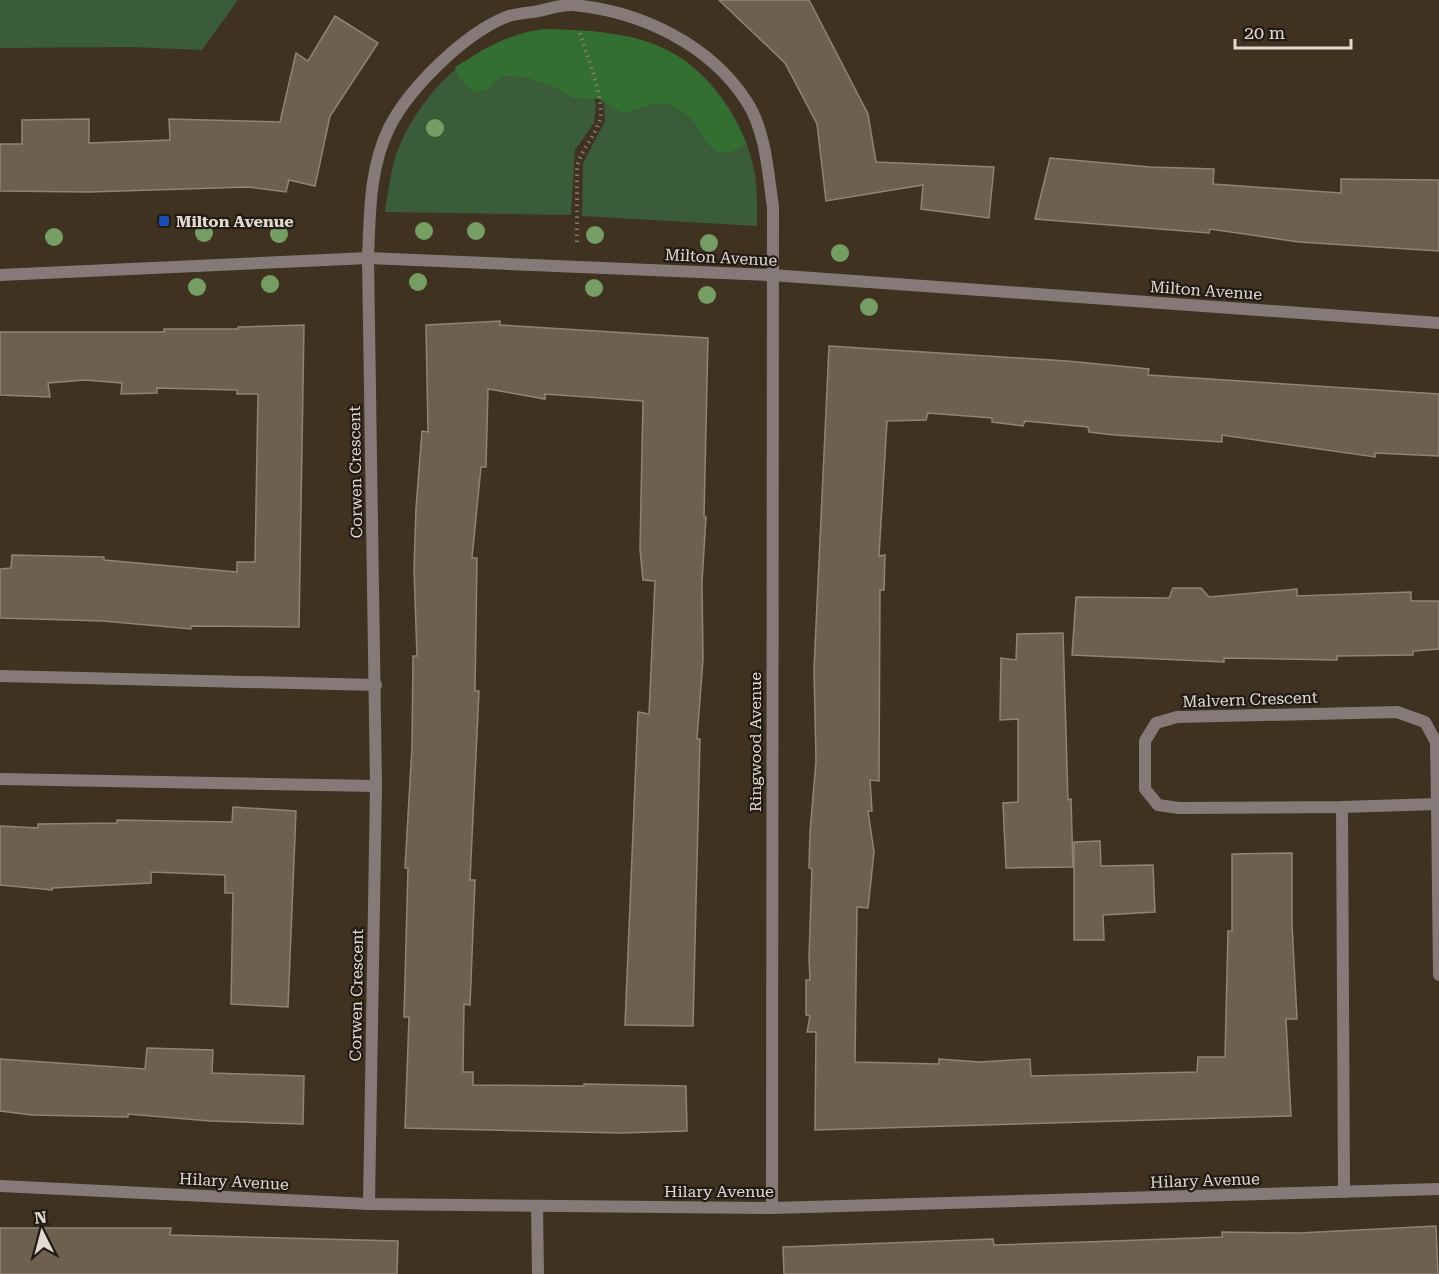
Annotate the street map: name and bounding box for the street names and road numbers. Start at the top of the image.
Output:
street label: Milton Avenue [664,245,778,270]
street label: Milton Avenue [1149,277,1263,304]
street label: Corwen Crescent [345,405,366,538]
street label: Ringwood Avenue [746,672,765,812]
street label: Malvern Crescent [1182,688,1318,711]
street label: Corwen Crescent [346,929,367,1061]
street label: Hilary Avenue [179,1169,290,1194]
street label: Hilary Avenue [1150,1169,1260,1192]
street label: Hilary Avenue [664,1182,774,1201]

